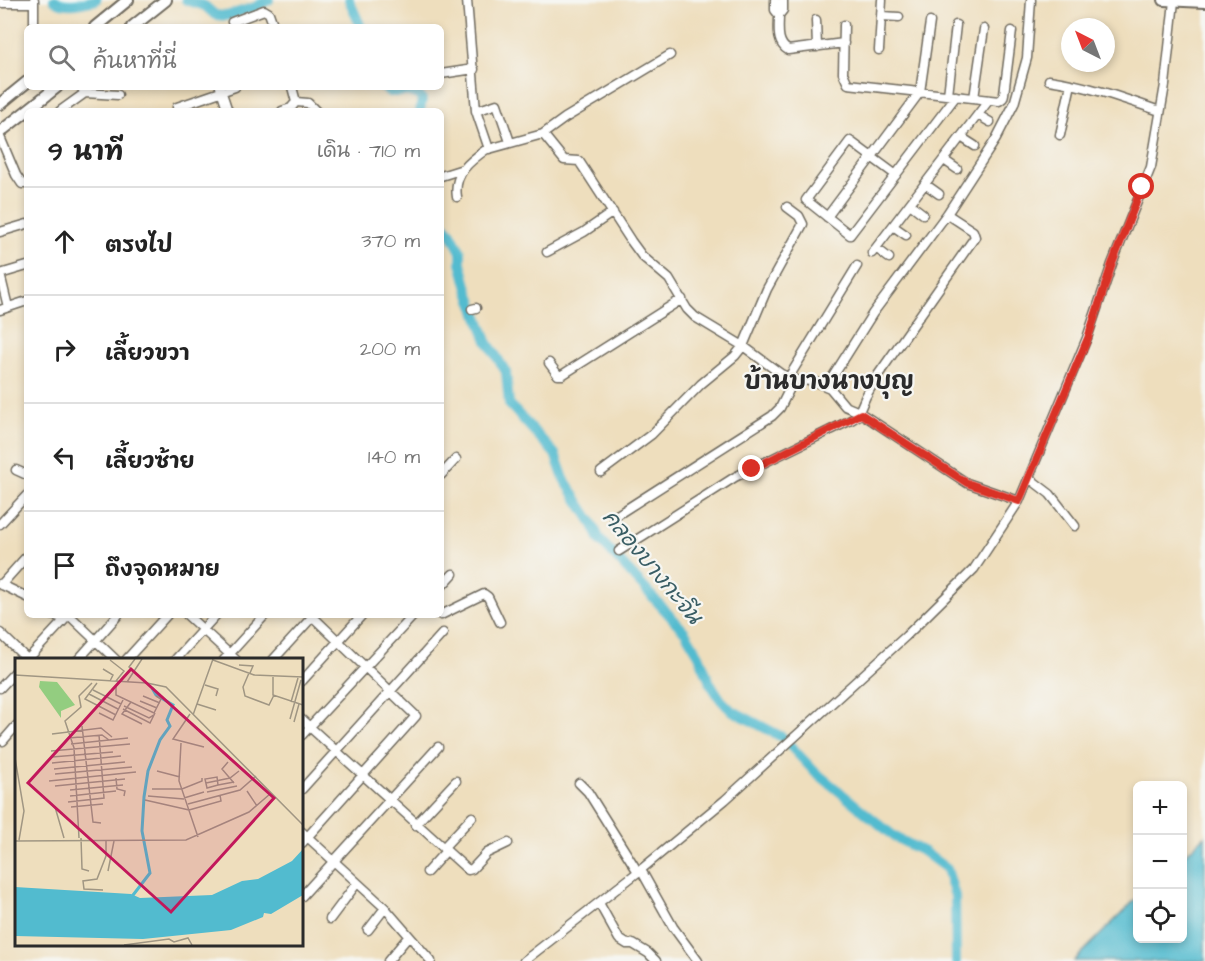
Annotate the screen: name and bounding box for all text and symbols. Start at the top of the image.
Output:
north arrow [1061,18,1115,72]
search box [24,24,444,90]
icon: search [45,41,78,74]
text: ค้นหาที่นี่ [93,46,177,77]
text: 9 นาที [48,134,123,170]
text: เดิน · 710 m [317,137,420,165]
route start [1128,173,1154,199]
icon: ahead [48,225,81,258]
text: 370 m [361,227,420,255]
text: ตรงไป [105,230,173,261]
icon: right [48,333,81,366]
text: 200 m [360,335,420,363]
text: เลี้ยวขวา [105,338,189,369]
district label: บ้านบางนางบุญ [744,364,914,399]
icon: left [48,441,81,474]
text: 140 m [368,443,420,471]
text: เลี้ยวซ้าย [105,446,195,477]
route end [738,455,764,481]
water label: คลองบางกะจีน [595,503,711,633]
icon: arrive [48,549,81,582]
text: ถึงจุดหมาย [105,554,220,585]
inset map [15,658,303,946]
map controls [1133,781,1187,943]
button: + [1133,781,1187,835]
button: − [1133,835,1187,889]
button: locate [1133,889,1187,943]

